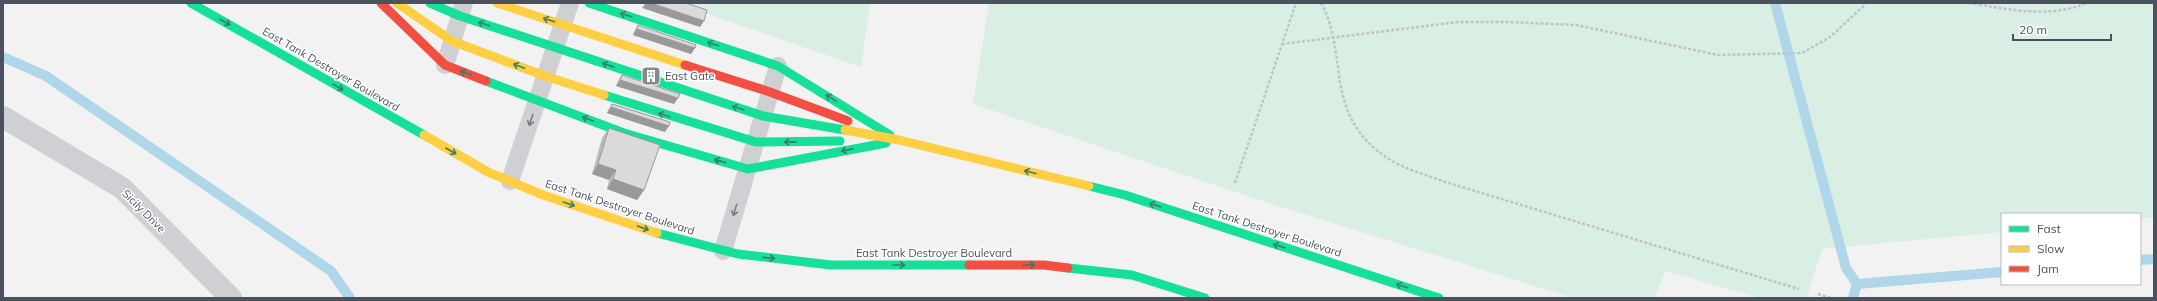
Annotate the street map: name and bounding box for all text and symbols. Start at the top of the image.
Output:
one-way arrow [619,11,632,18]
one-way arrow [543,16,556,23]
scale bar [2013,16,2111,42]
one-way arrow [219,19,231,27]
one-way arrow [478,20,491,27]
text: 20 m [2019,22,2047,37]
street label: East Tank Destroyer Boulevard [260,24,402,114]
one-way arrow [707,40,720,47]
one-way arrow [602,60,614,68]
one-way arrow [514,62,526,70]
building icon: East Gate [640,65,662,87]
one-way arrow [460,69,473,76]
place label: East Gate [665,69,715,83]
one-way arrow [332,83,344,91]
one-way arrow [825,94,836,102]
one-way arrow [732,104,745,111]
one-way arrow [658,111,671,118]
one-way arrow [526,113,534,125]
one-way arrow [583,114,595,122]
one-way arrow [784,138,797,146]
one-way arrow [841,146,854,154]
one-way arrow [445,148,457,156]
one-way arrow [714,157,727,164]
one-way arrow [1023,168,1036,175]
street label: East Tank Destroyer Boulevard [544,176,696,238]
street label: Sicily Drive [119,186,169,236]
street label: East Tank Destroyer Boulevard [1191,198,1343,260]
one-way arrow [563,200,575,208]
one-way arrow [1149,201,1162,208]
one-way arrow [731,204,738,217]
legend [2001,213,2141,285]
text: Fast [2037,221,2061,236]
one-way arrow [636,225,648,233]
one-way arrow [1273,241,1285,249]
text: Slow [2037,241,2065,256]
street label: East Tank Destroyer Boulevard [856,246,1012,260]
one-way arrow [762,254,775,262]
one-way arrow [892,261,905,269]
one-way arrow [1022,261,1035,269]
text: Jam [2037,261,2059,276]
one-way arrow [1396,282,1409,289]

